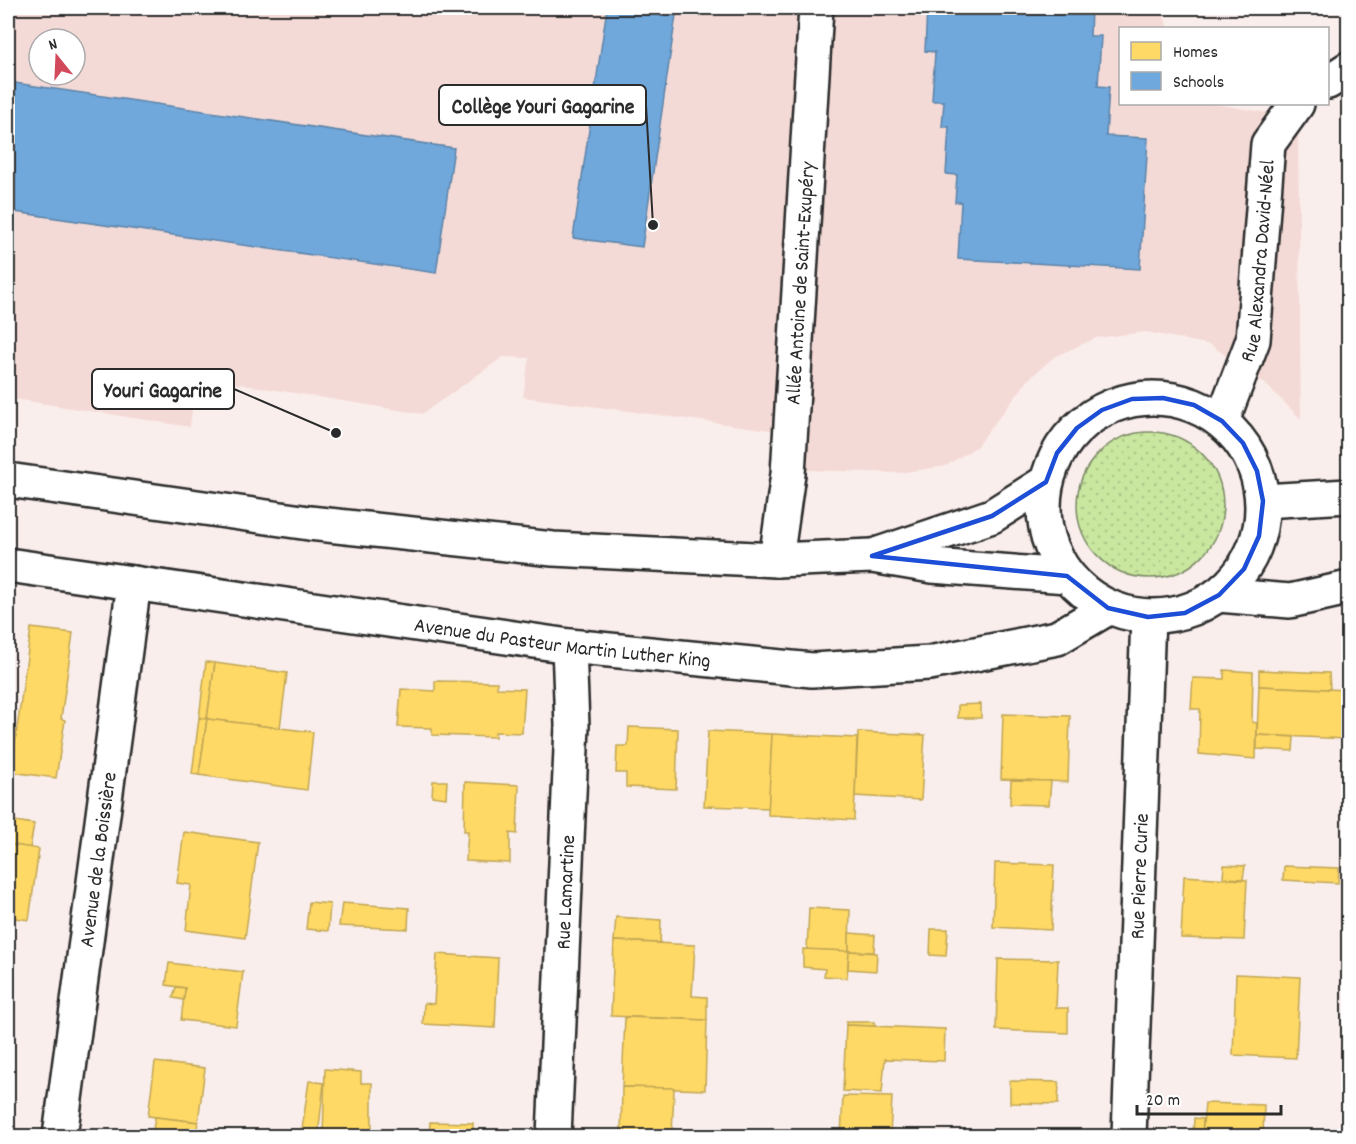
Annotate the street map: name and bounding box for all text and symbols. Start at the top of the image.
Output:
north arrow [27,27,87,87]
legend [1119,27,1329,105]
text: N [46,33,61,57]
text: Homes [1173,41,1218,66]
text: Schools [1173,71,1224,96]
callout: Collège Youri Gagarine [439,85,646,125]
text: Collège Youri Gagarine [452,93,635,124]
street label: Rue Alexandra David-Néel [1234,159,1285,367]
street label: Allée Antoine de Saint-Exupéry [780,160,825,406]
callout: Youri Gagarine [92,369,234,409]
text: Youri Gagarine [103,377,222,408]
street label: Avenue du Pasteur Martin Luther King [412,612,712,678]
street label: Avenue de la Boissière [73,770,127,949]
street label: Rue Pierre Curie [1124,813,1159,940]
street label: Rue Lamartine [550,835,585,950]
scale bar [1137,1078,1281,1116]
text: 20 m [1146,1089,1180,1114]

